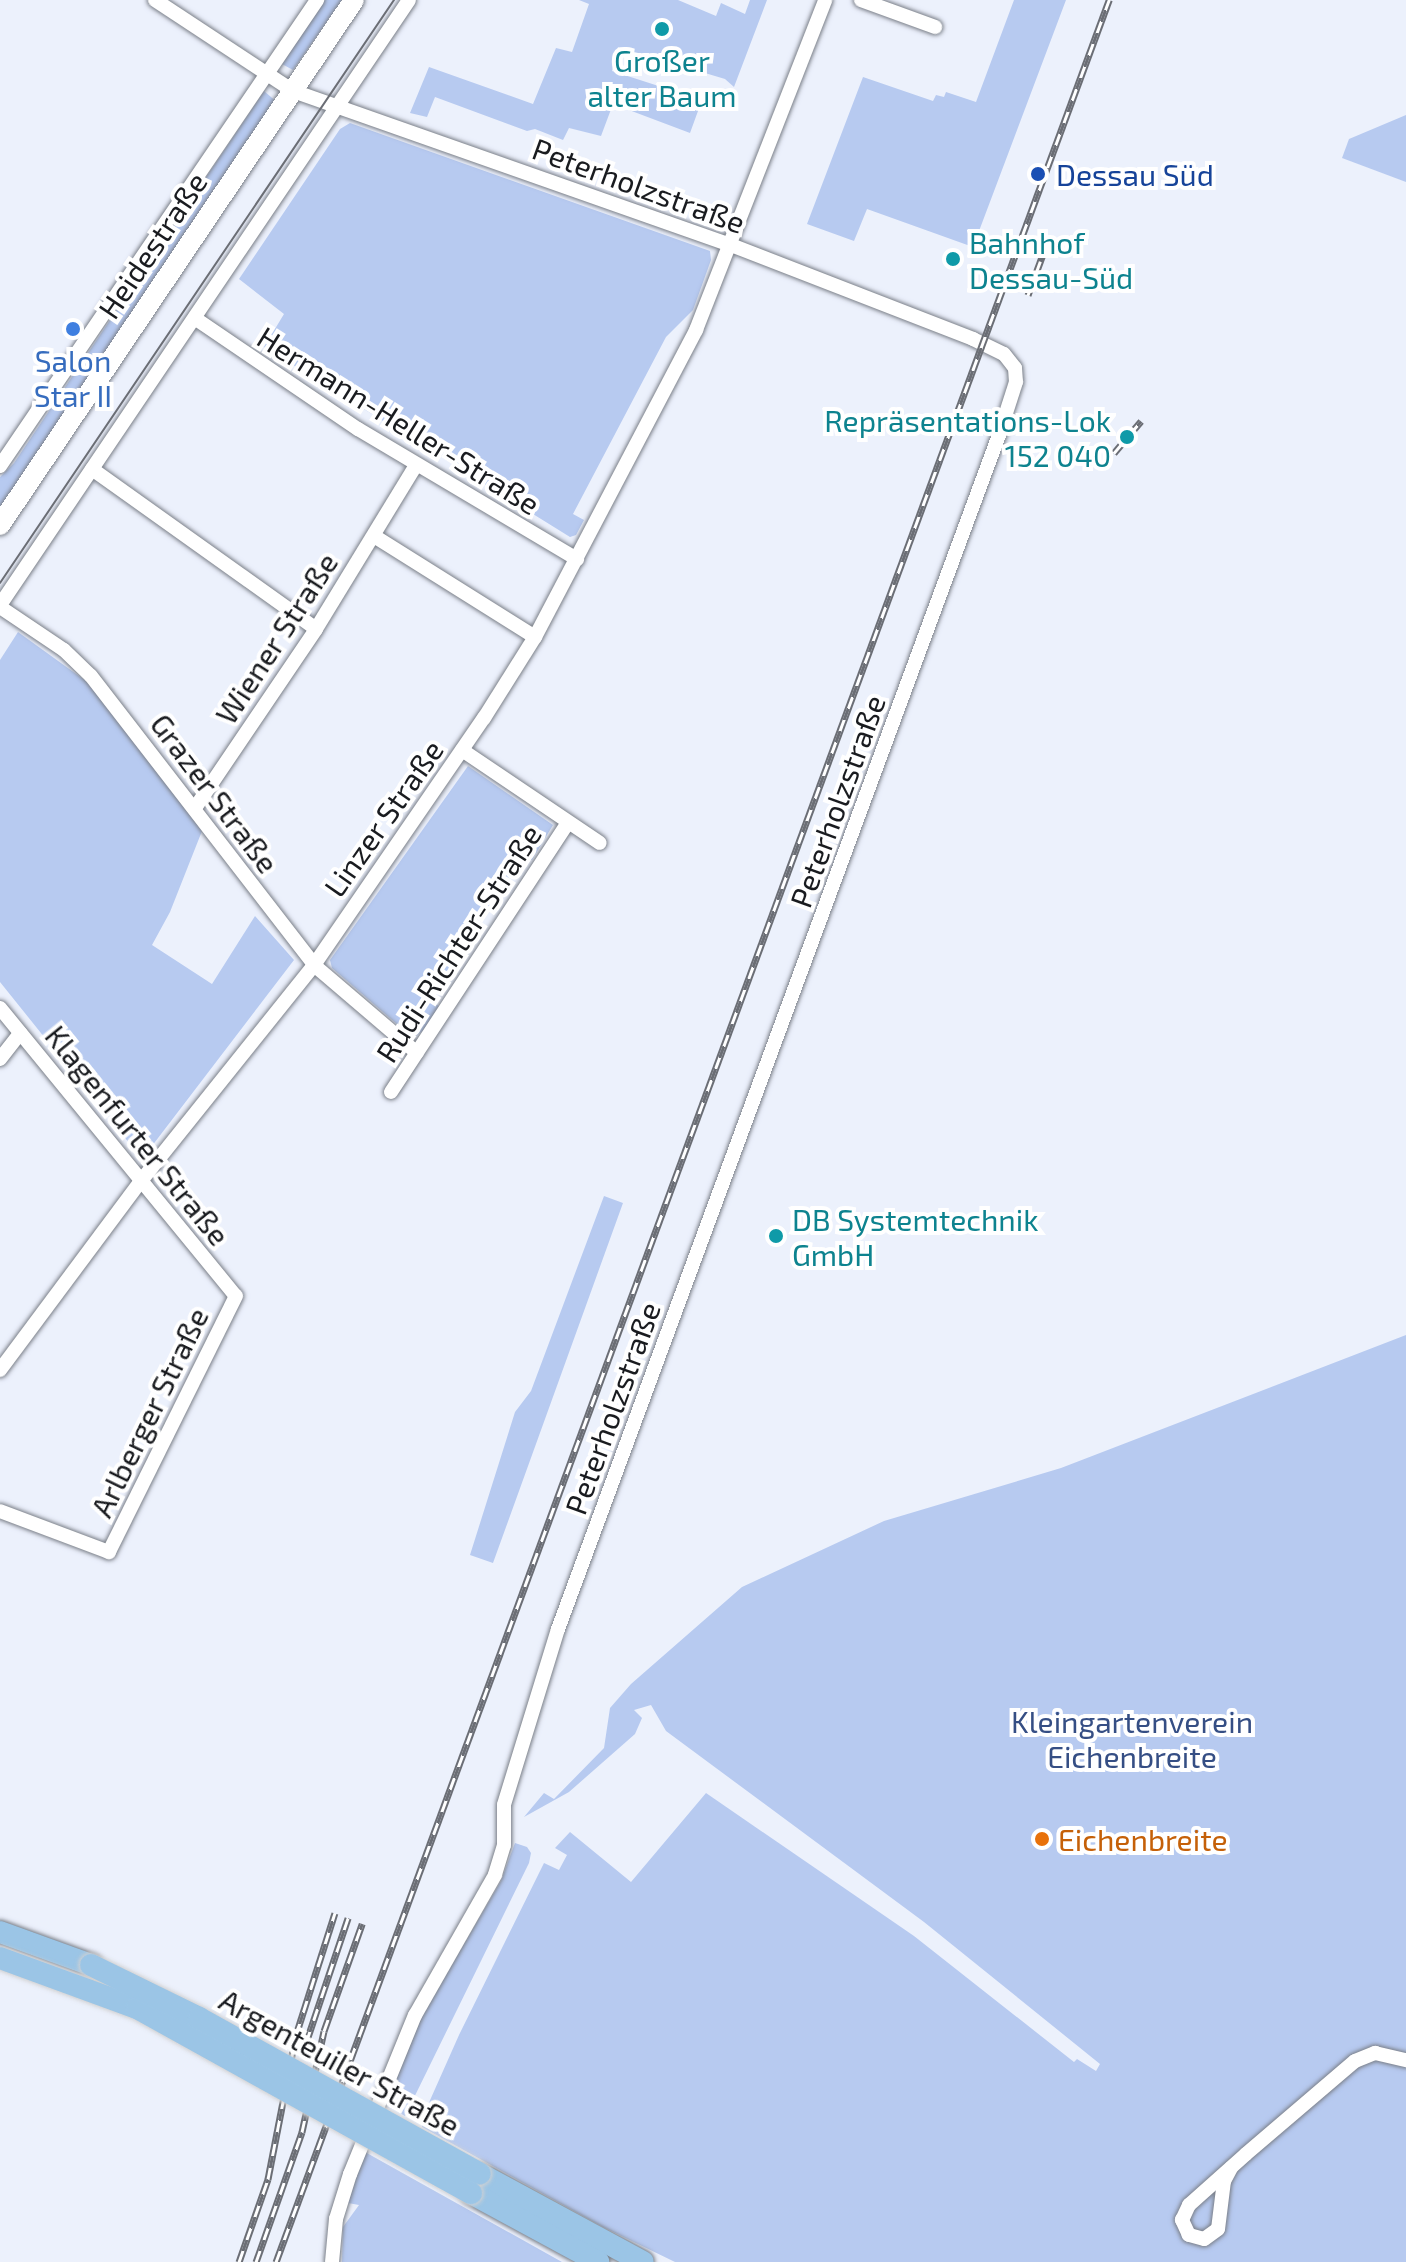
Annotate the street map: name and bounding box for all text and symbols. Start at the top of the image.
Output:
marker: Großer alter Baum [653,20,671,38]
place label: Großer alter Baum [587,42,737,112]
street label: Peterholzstraße [528,130,750,240]
place label: Dessau Süd [1056,156,1214,192]
marker: Dessau Süd [1027,163,1049,185]
street label: Heidestraße [90,165,214,325]
place label: Bahnhof Dessau-Süd [969,224,1133,294]
marker: Bahnhof Dessau-Süd [944,250,962,268]
street label: Hermann-Heller-Straße [251,318,547,522]
marker: Salon Star II [64,320,82,338]
place label: Salon Star II [34,342,112,412]
place label: Repräsentations-Lok 152 040 [824,402,1111,472]
marker: Repräsentations-Lok 152 040 [1118,428,1136,446]
street label: Wiener Straße [207,546,345,730]
street label: Peterholzstraße [782,690,892,912]
street label: Grazer Straße [143,706,287,880]
street label: Linzer Straße [316,733,450,903]
street label: Rudi-Richter-Straße [368,817,548,1069]
street label: Klagenfurter Straße [38,1018,238,1252]
place label: DB Systemtechnik GmbH [792,1201,1039,1272]
marker: DB Systemtechnik GmbH [767,1227,785,1245]
street label: Peterholzstraße [557,1297,667,1519]
street label: Arlberger Straße [83,1301,215,1523]
park label: Kleingartenverein Eichenbreite [1011,1703,1253,1774]
place label: Eichenbreite [1058,1821,1228,1857]
marker: Eichenbreite [1033,1830,1051,1848]
street label: Argenteuiler Straße [213,1981,467,2143]

